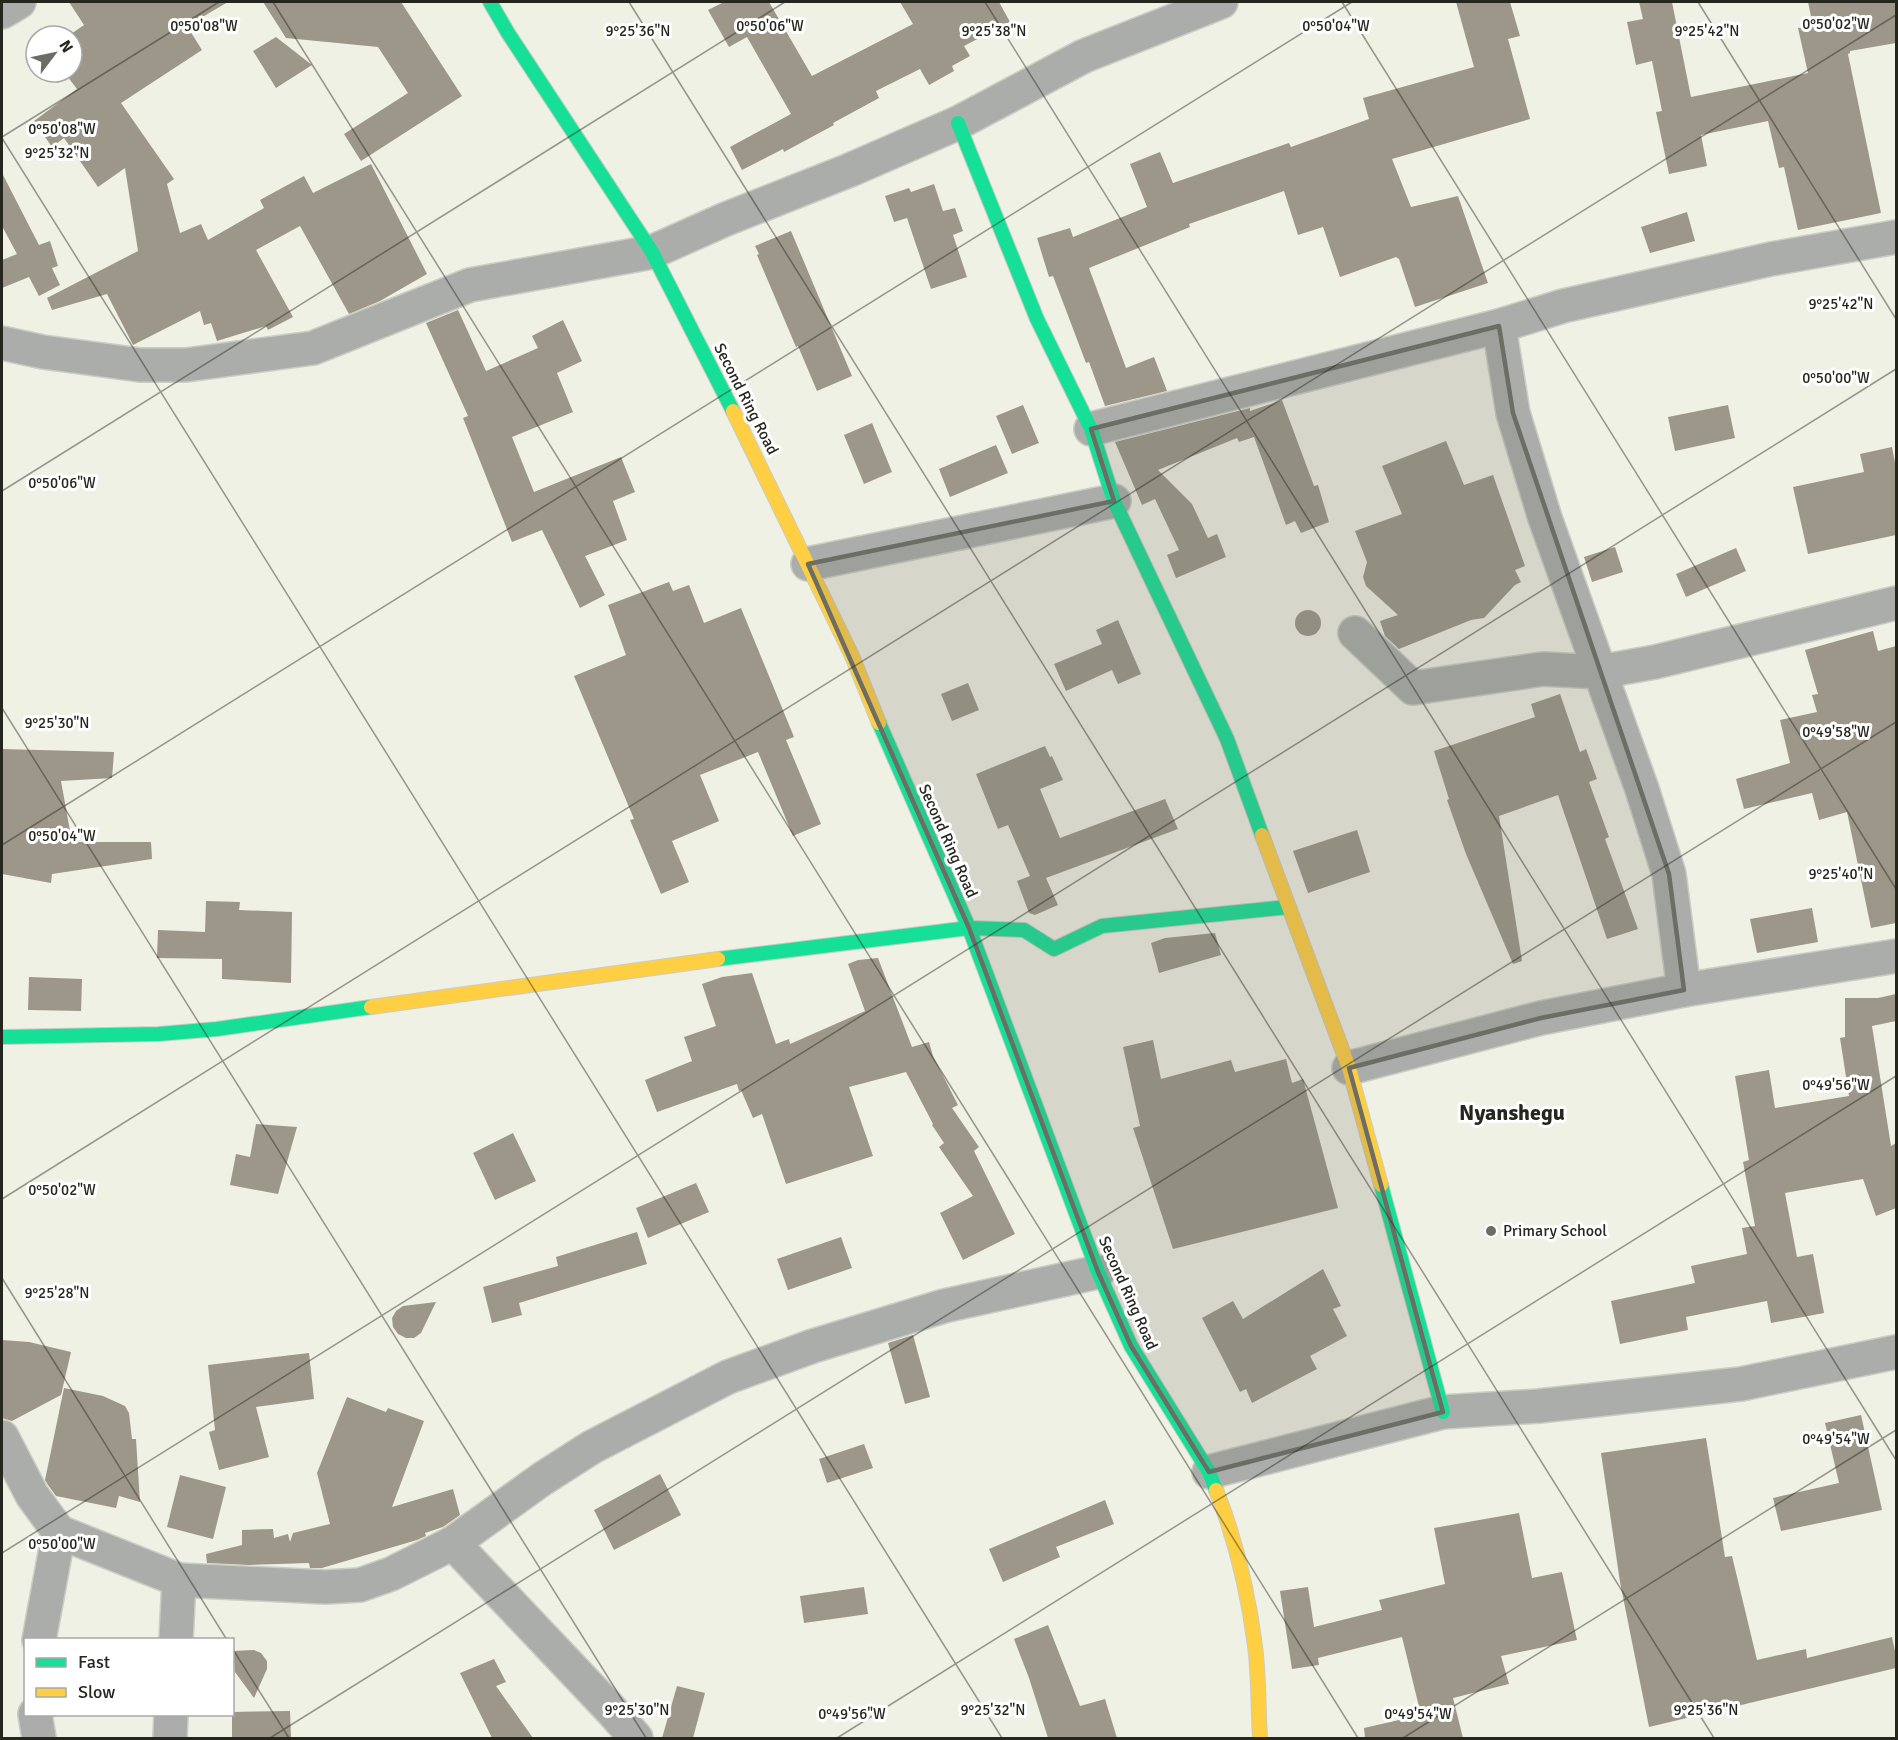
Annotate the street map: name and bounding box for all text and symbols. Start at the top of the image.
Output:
text: 0°50'02"W [1802,15,1870,33]
text: 0°50'08"W [170,17,238,35]
text: 0°50'06"W [736,17,804,35]
text: 0°50'04"W [1302,17,1370,35]
text: 9°25'36"N [605,22,671,40]
text: 9°25'38"N [961,22,1027,40]
text: 9°25'42"N [1674,22,1740,40]
north arrow [24,24,84,84]
text: N [54,37,77,57]
text: 0°50'08"W [28,120,96,138]
text: 9°25'32"N [24,144,90,162]
text: 9°25'42"N [1808,295,1874,313]
street label: Second Ring Road [709,340,783,458]
text: 0°50'00"W [1802,369,1870,387]
text: 0°50'06"W [28,474,96,492]
text: 9°25'30"N [24,714,90,732]
text: 0°49'58"W [1802,723,1870,741]
street label: Second Ring Road [914,781,982,901]
text: 0°50'04"W [28,827,96,845]
text: 9°25'40"N [1808,865,1874,883]
text: 0°49'56"W [1802,1076,1870,1094]
district label: Nyanshegu [1459,1099,1565,1126]
text: 0°50'02"W [28,1181,96,1199]
place label: Primary School [1503,1221,1607,1241]
marker: Primary School [1484,1224,1498,1238]
street label: Second Ring Road [1094,1233,1162,1353]
text: 9°25'28"N [24,1284,90,1302]
text: 0°49'54"W [1802,1430,1870,1448]
text: 0°50'00"W [28,1535,96,1553]
legend [24,1638,234,1716]
text: Fast [78,1651,110,1673]
text: Slow [78,1681,115,1703]
text: 9°25'30"N [604,1701,670,1719]
text: 9°25'32"N [960,1701,1026,1719]
text: 9°25'36"N [1673,1701,1739,1719]
text: 0°49'56"W [818,1705,886,1723]
text: 0°49'54"W [1384,1705,1452,1723]

